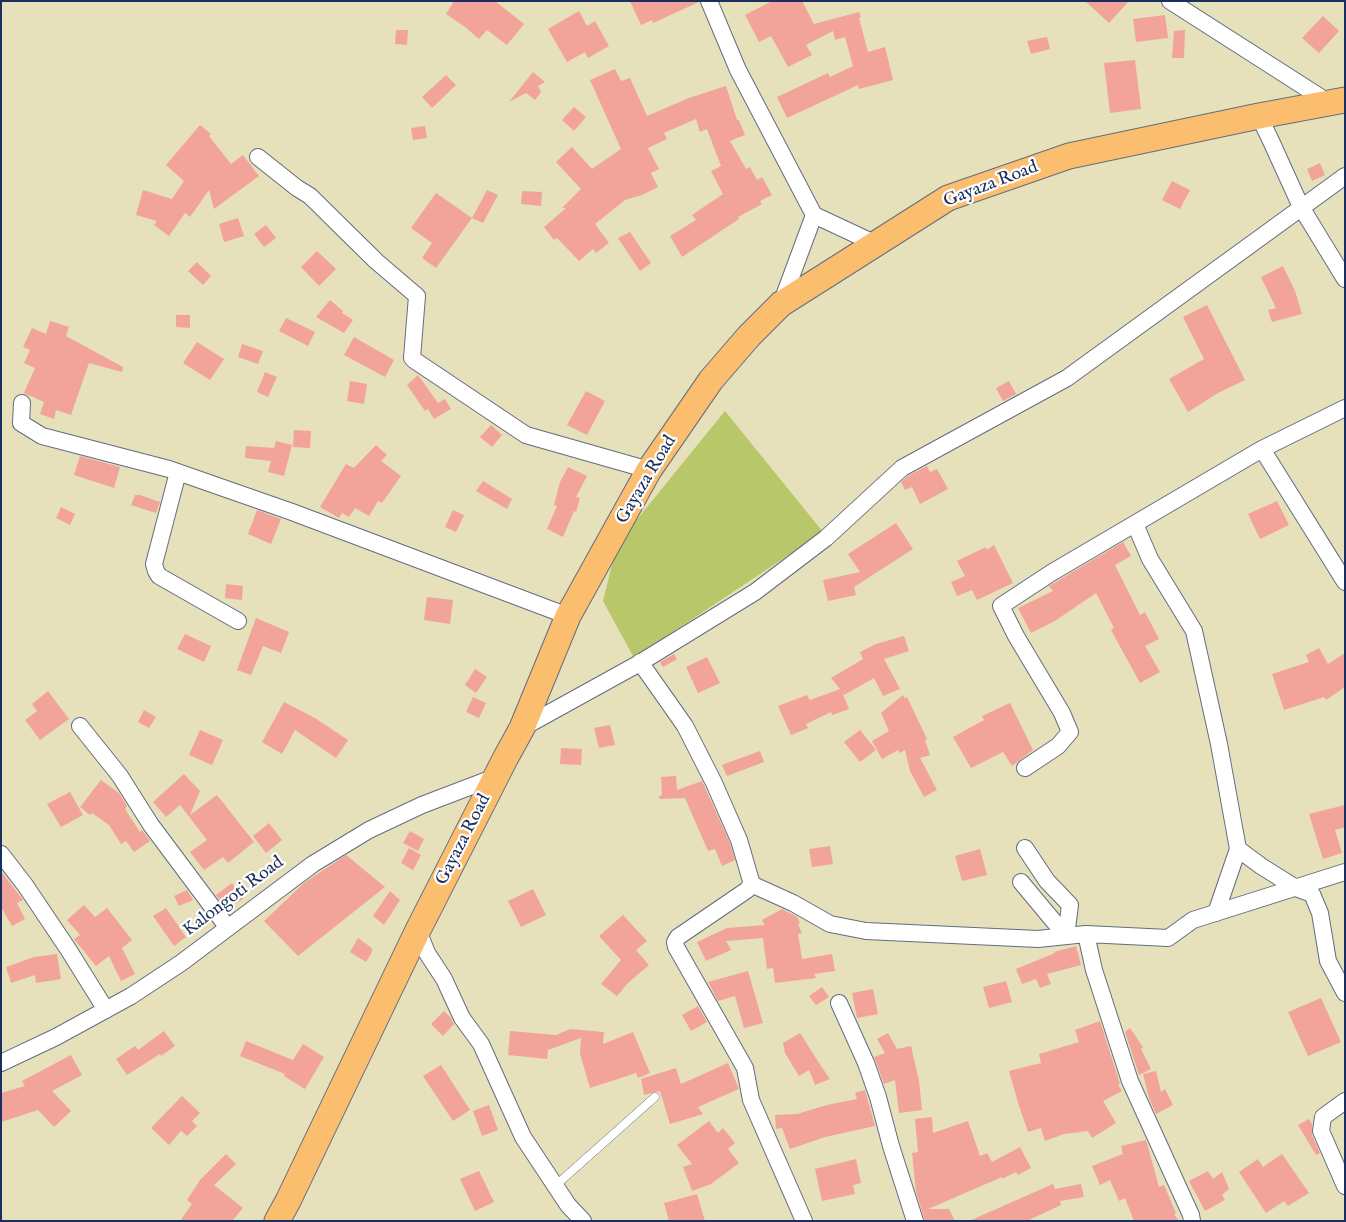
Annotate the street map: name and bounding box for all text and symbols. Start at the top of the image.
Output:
street label: Gayaza Road [941,157,1041,213]
street label: Gayaza Road [612,432,682,528]
street label: Gayaza Road [432,791,496,889]
street label: Kalongoti Road [180,852,288,942]

